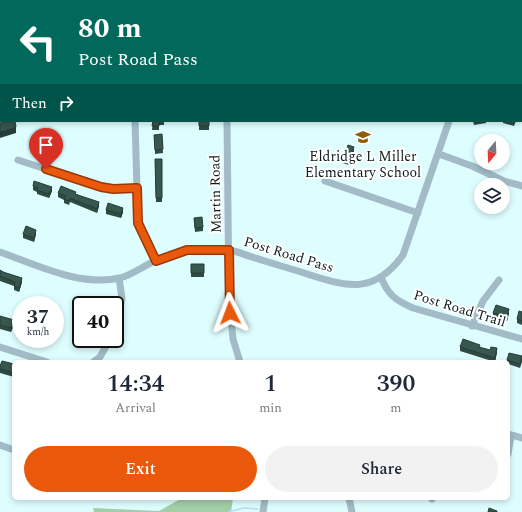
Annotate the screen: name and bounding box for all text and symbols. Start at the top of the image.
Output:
text: 80 m [78,7,142,50]
icon: left [12,16,64,68]
text: Post Road Pass [78,46,198,73]
text: Then [12,92,47,115]
icon: right [55,92,77,114]
pin [29,128,63,169]
school or university icon: Eldridge L Miller Elementary School [354,128,372,146]
icon: arrive [35,134,57,156]
north arrow [474,134,510,170]
map controls [474,134,510,214]
place label: Eldridge L Miller Elementary School [305,146,421,183]
street label: Martin Road [204,154,227,233]
button: layers [474,178,510,214]
street label: Post Road Pass [241,231,336,278]
street label: Post Road Trail [411,284,509,333]
position arrow [209,292,251,334]
speed limit sign: 40 [72,296,124,348]
text: 37 [27,302,49,332]
text: km/h [27,324,49,340]
text: 14:34 [107,366,164,402]
text: 1 [264,366,277,402]
text: 390 [377,366,415,402]
text: Arrival [115,398,156,418]
text: min [259,398,282,418]
text: m [390,398,402,418]
button: Exit [24,446,257,492]
button: Share [265,446,498,492]

